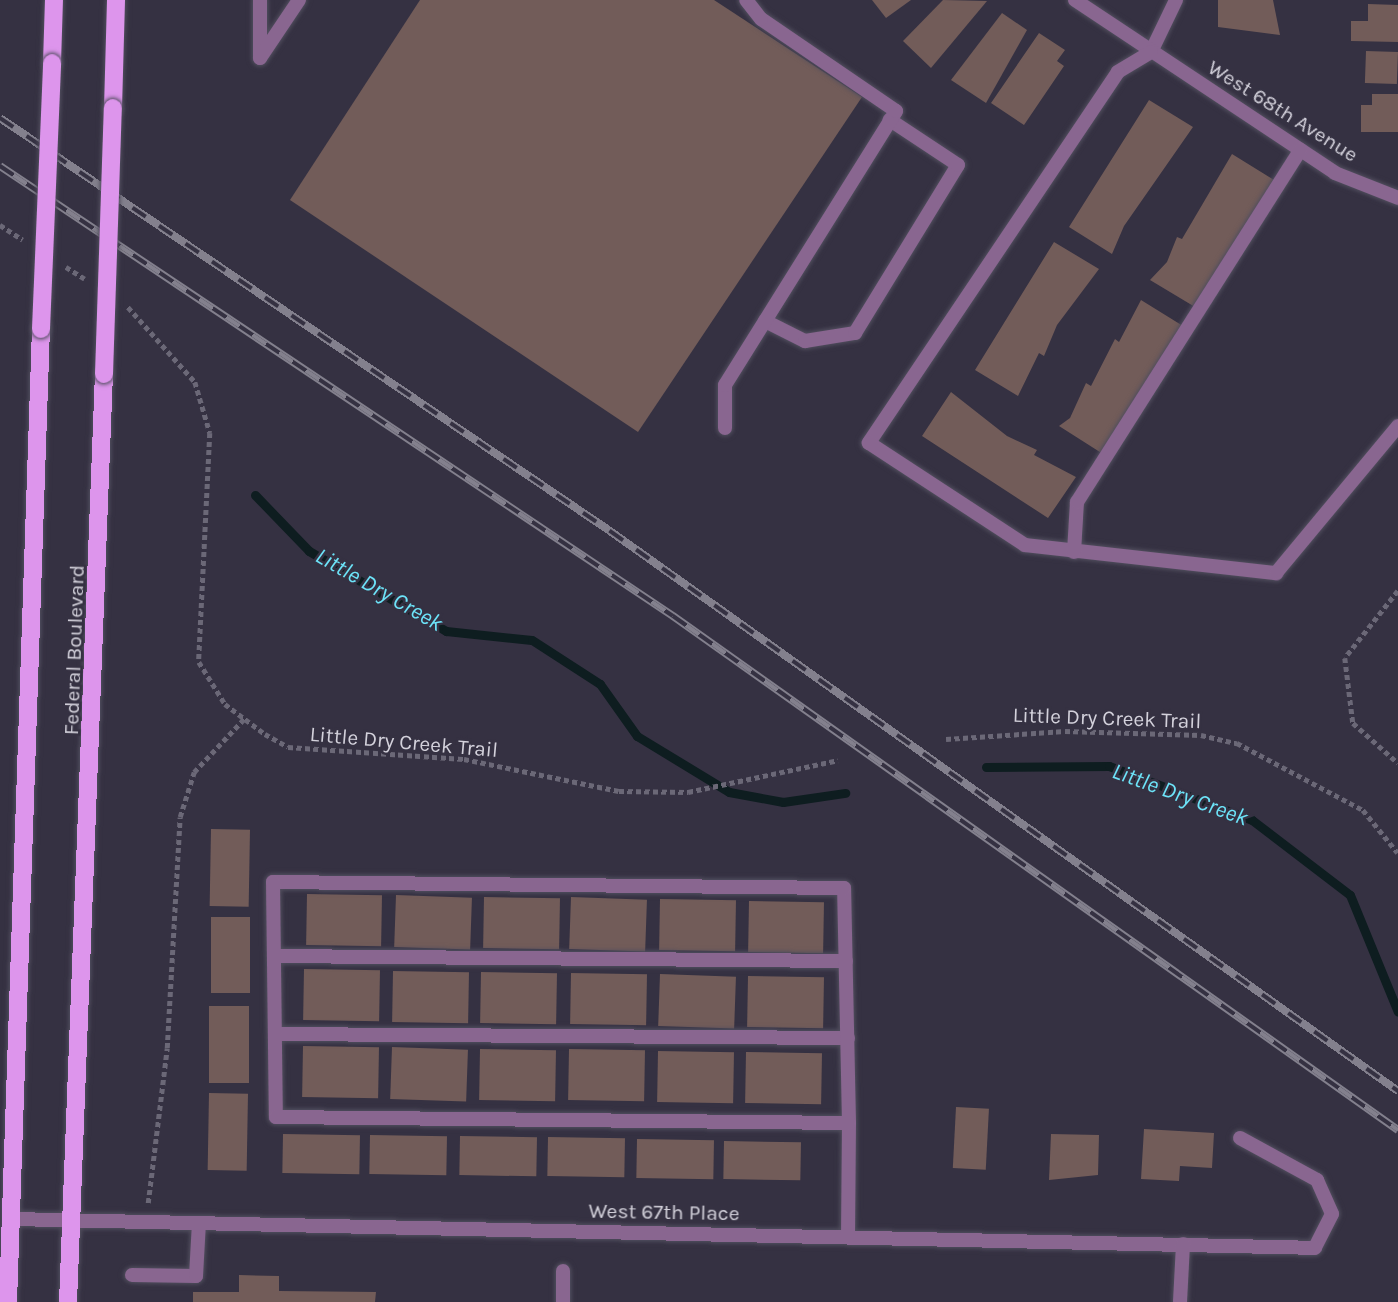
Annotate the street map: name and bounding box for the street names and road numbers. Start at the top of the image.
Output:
street label: West 68th Avenue [1203,55,1363,167]
street label: Federal Boulevard [58,564,90,736]
street label: Little Dry Creek Trail [1012,702,1202,734]
street label: Little Dry Creek Trail [309,721,499,763]
street label: West 67th Place [588,1198,740,1226]

